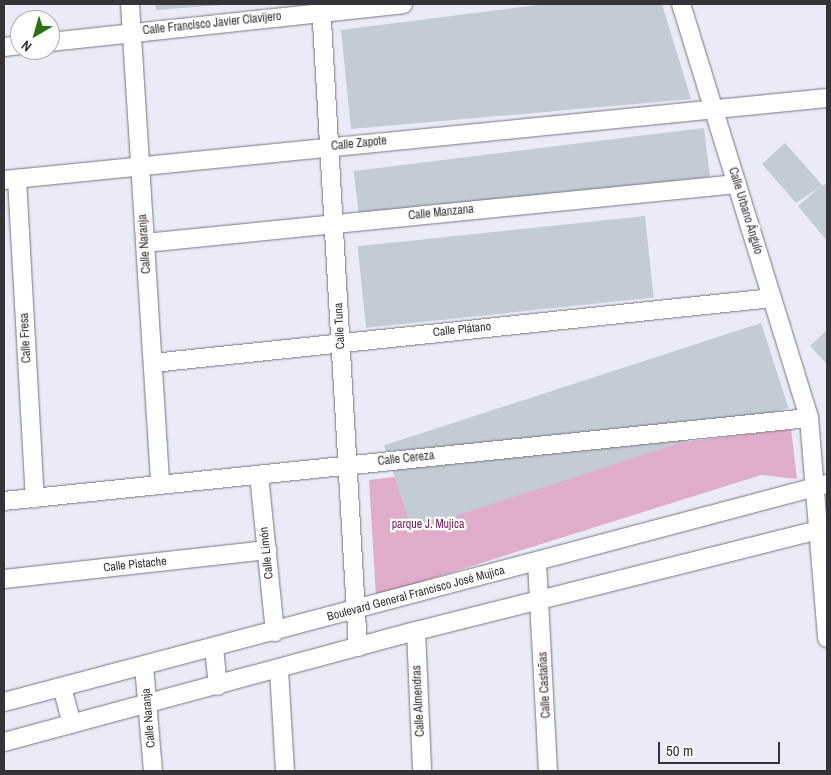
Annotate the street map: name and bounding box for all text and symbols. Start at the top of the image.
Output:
north arrow [10,10,60,60]
street label: Calle Francisco Javier Clavijero [142,10,282,38]
text: N [18,36,35,56]
street label: Calle Zapote [331,134,387,154]
street label: Calle Urbano Ángulo [725,165,765,257]
street label: Calle Manzana [408,202,474,224]
street label: Calle Naranja [136,214,154,274]
street label: Calle Tuna [332,302,348,350]
street label: Calle Fresa [17,313,35,363]
street label: Calle Plátano [432,320,492,340]
street label: Calle Cereza [377,449,435,469]
park label: parque J. Mujica [392,518,464,532]
street label: Calle Limón [257,526,277,580]
street label: Calle Pistache [103,555,167,575]
street label: Boulevard General Francisco José Mujica [326,563,506,625]
street label: Calle Castañas [536,651,554,719]
street label: Calle Almendras [410,665,428,737]
street label: Calle Naranja [139,688,159,748]
scale bar [661,732,784,764]
text: 50 m [666,740,693,761]

